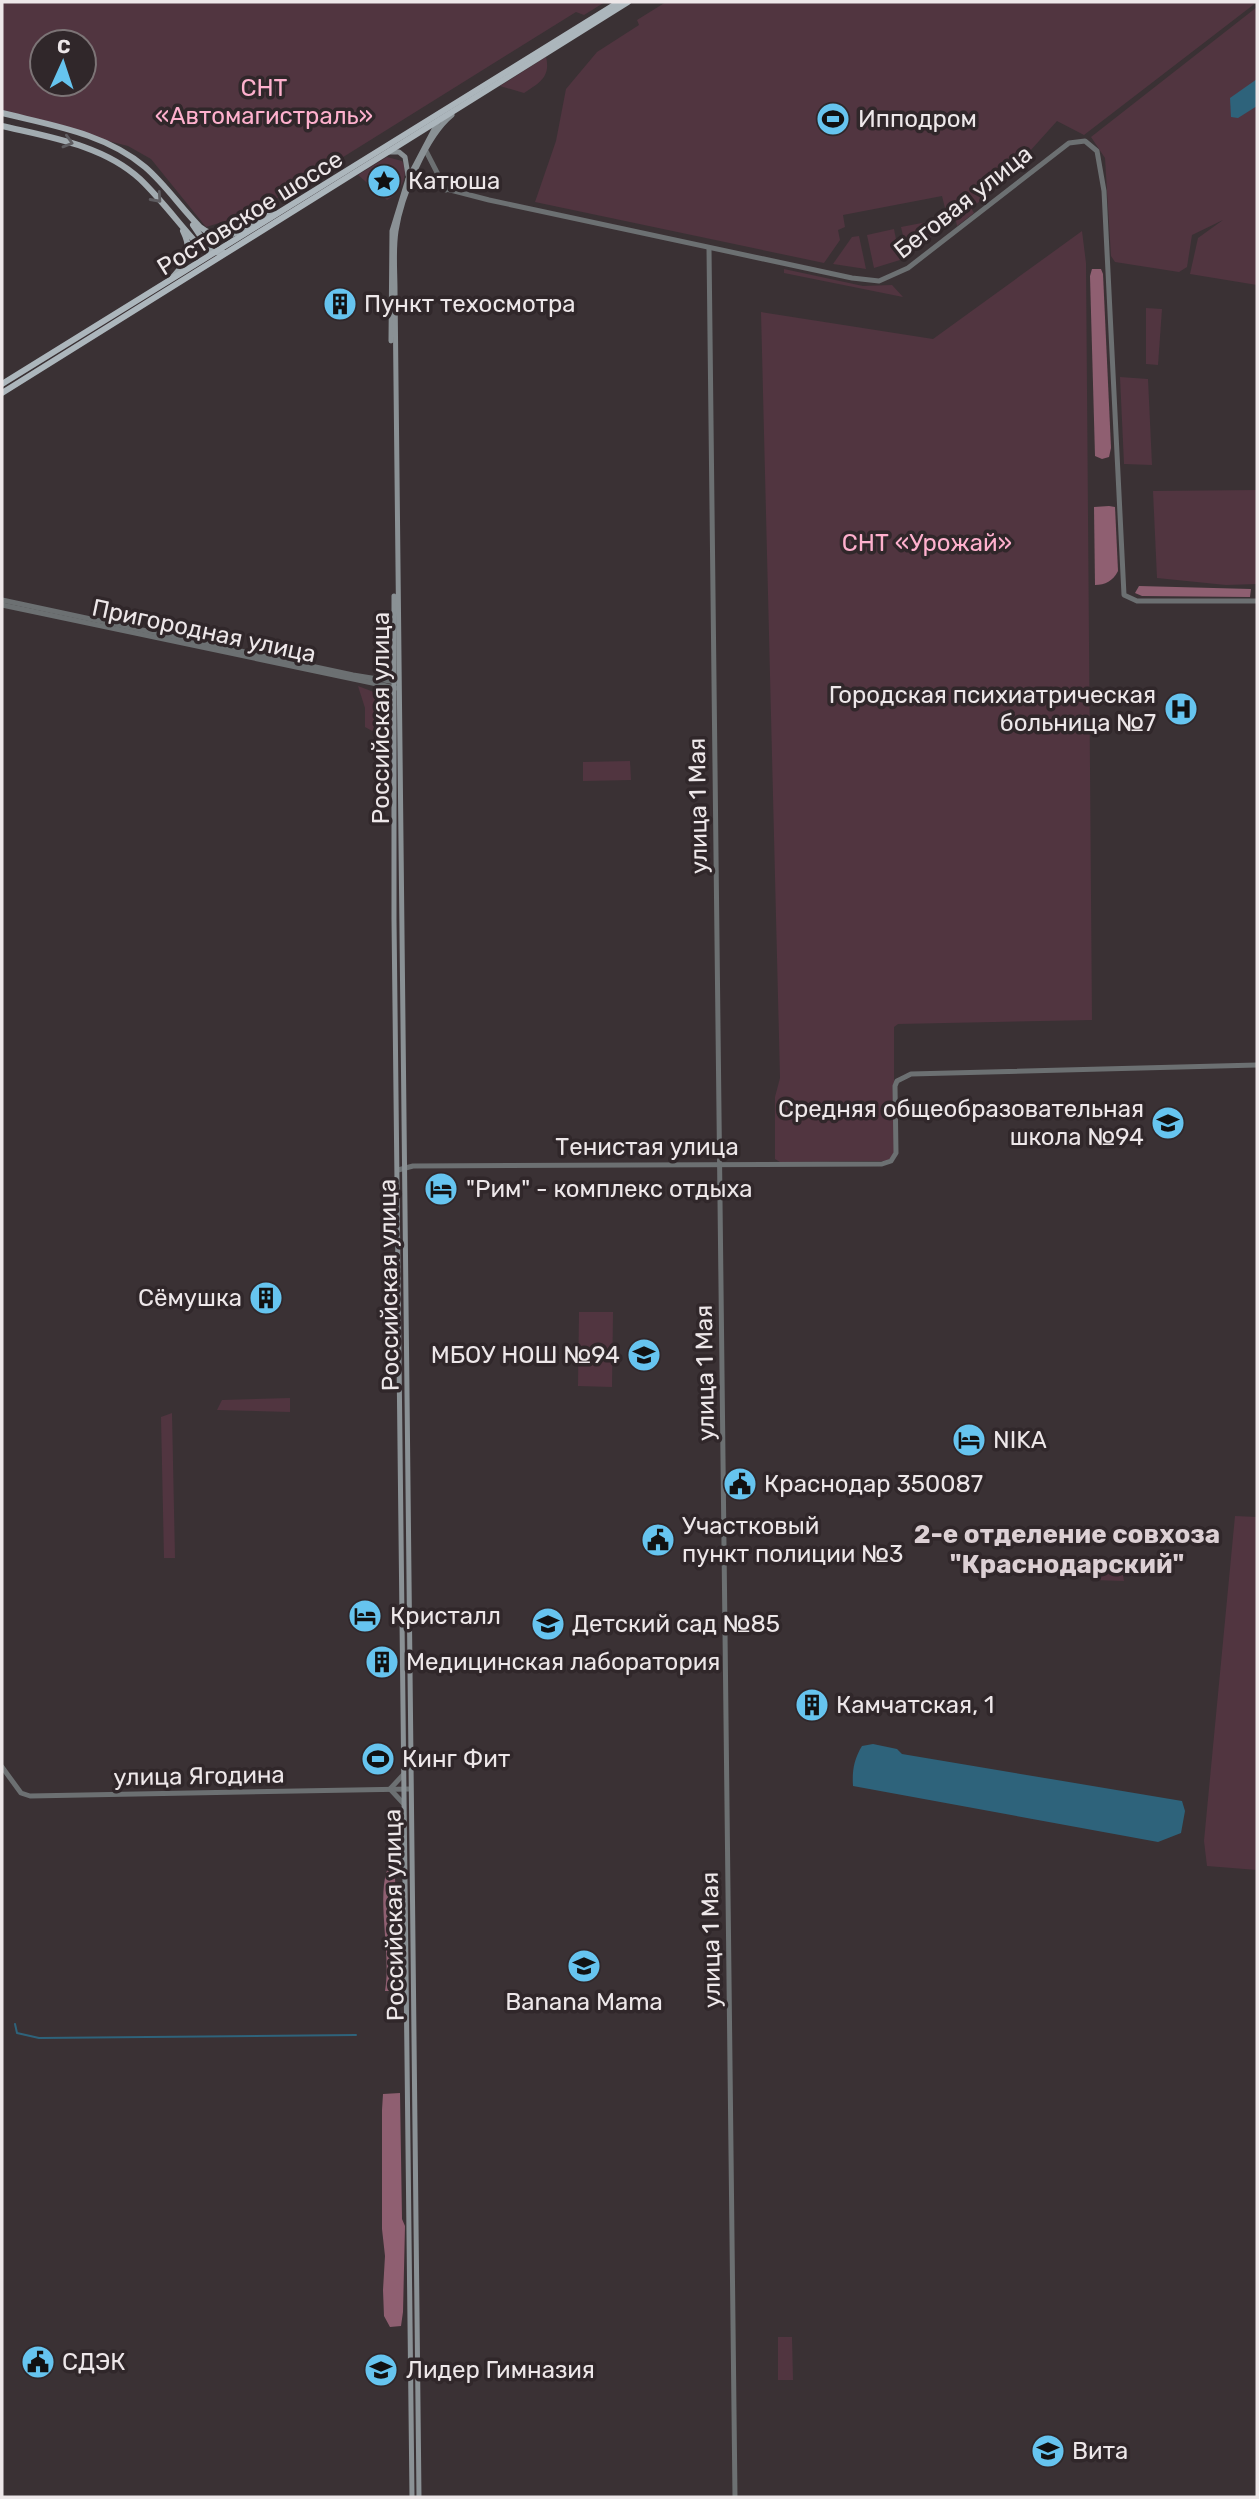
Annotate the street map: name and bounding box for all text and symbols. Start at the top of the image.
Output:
north arrow [28,28,98,98]
text: С [57,35,71,58]
park label: СНТ «Автомагистраль» [155,74,373,130]
sports icon: Ипподром [814,100,852,138]
place label: Ипподром [858,105,977,133]
one-way arrow [62,134,74,149]
street label: Беговая улица [888,139,1038,265]
street label: Ростовское шоссе [152,145,348,281]
place icon: Катюша [365,162,403,200]
place label: Катюша [408,167,500,195]
one-way arrow [149,190,161,203]
building icon: Пункт техосмотра [321,285,359,323]
place label: Пункт техосмотра [364,290,576,318]
park label: СНТ «Урожай» [842,529,1012,557]
street label: Пригородная улица [89,594,319,668]
street label: Российская улица [367,612,395,824]
place label: Городская психиатрическая больница №7 [829,681,1156,737]
hospital icon: Городская психиатрическая больница №7 [1162,690,1200,728]
street label: улица 1 Мая [683,738,713,874]
place label: Средняя общеобразовательная школа №94 [778,1095,1144,1151]
school or university icon: Средняя общеобразовательная школа №94 [1149,1104,1187,1142]
street label: Тенистая улица [555,1133,739,1161]
hotel icon: "Рим" - комплекс отдыха [422,1170,460,1208]
place label: "Рим" - комплекс отдыха [466,1175,753,1203]
street label: Российская улица [373,1179,405,1391]
building icon: Сёмушка [247,1279,285,1317]
place label: Сёмушка [138,1284,242,1312]
street label: улица 1 Мая [690,1305,720,1441]
school or university icon: МБОУ НОШ №94 [625,1336,663,1374]
place label: МБОУ НОШ №94 [431,1341,620,1369]
hotel icon: NIKA [950,1421,988,1459]
place label: NIKA [993,1426,1047,1454]
public building icon: Краснодар 350087 [721,1465,759,1503]
place label: Краснодар 350087 [764,1470,983,1498]
place label: Участковый пункт полиции №3 [682,1512,903,1568]
district label: 2-е отделение совхоза "Краснодарский" [914,1519,1220,1580]
public building icon: Участковый пункт полиции №3 [639,1521,677,1559]
hotel icon: Кристалл [346,1597,384,1635]
place label: Кристалл [390,1602,501,1630]
school or university icon: Детский сад №85 [529,1605,567,1643]
place label: Детский сад №85 [572,1610,780,1638]
building icon: Медицинская лаборатория [363,1643,401,1681]
place label: Медицинская лаборатория [406,1648,720,1676]
building icon: Камчатская, 1 [793,1686,831,1724]
place label: Камчатская, 1 [836,1691,994,1719]
sports icon: Кинг Фит [359,1740,397,1778]
place label: Кинг Фит [402,1745,510,1773]
street label: улица Ягодина [113,1761,285,1791]
street label: Российская улица [378,1809,410,2021]
street label: улица 1 Мая [696,1872,726,2008]
school or university icon: Banana Mama [565,1947,603,1985]
place label: Banana Mama [505,1988,663,2016]
public building icon: СДЭК [19,2343,57,2381]
place label: СДЭК [62,2348,126,2376]
school or university icon: Лидер Гимназия [362,2351,400,2389]
place label: Лидер Гимназия [406,2356,595,2384]
school or university icon: Вита [1029,2432,1067,2470]
place label: Вита [1072,2437,1128,2465]

